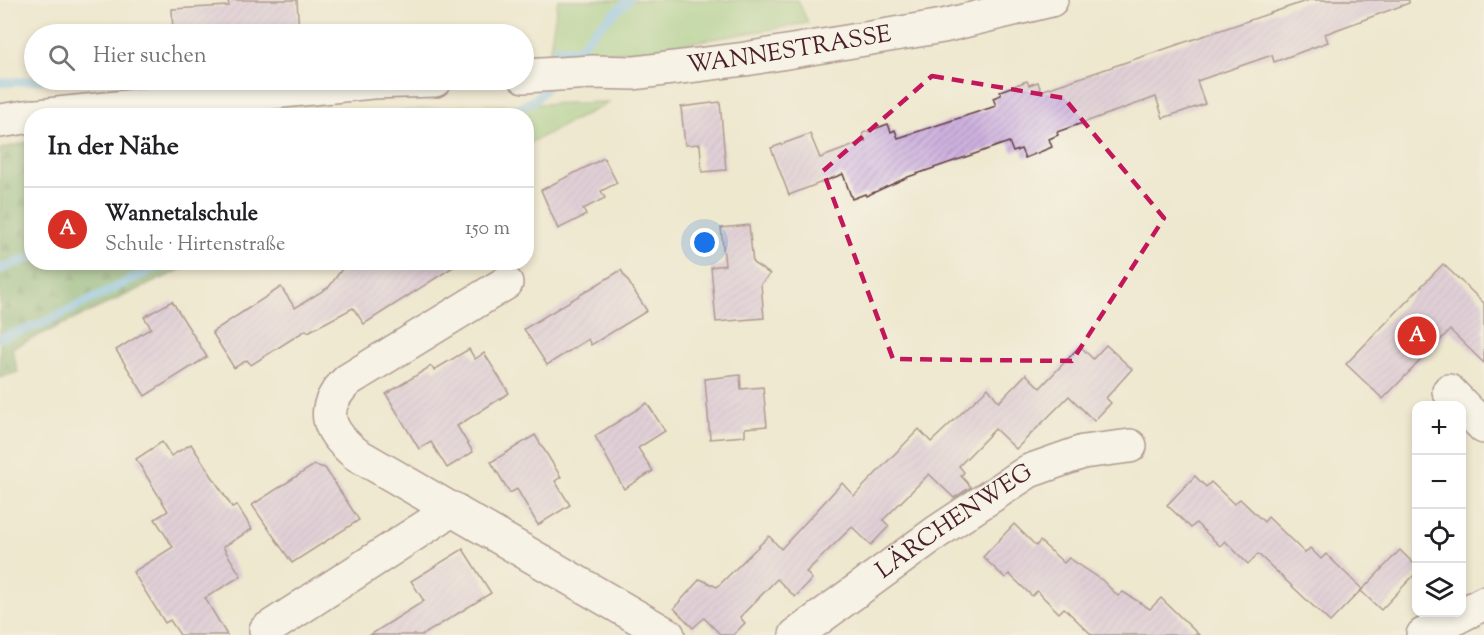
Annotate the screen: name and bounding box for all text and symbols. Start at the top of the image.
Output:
street label: WANNESTRASSE [685,18,894,83]
search box [24,24,534,90]
icon: search [45,41,78,74]
text: Hier suchen [93,41,207,73]
text: In der Nähe [48,129,179,166]
text: Wannetalschule [105,199,258,231]
text: A [59,215,76,244]
text: 150 m [465,215,510,244]
your location [690,228,719,257]
text: Schule · Hirtenstraße [105,231,285,260]
pin: A [1398,314,1436,358]
map controls [1412,401,1466,617]
button: + [1412,401,1466,455]
button: − [1412,455,1466,509]
street label: LÄRCHENWEG [869,456,1040,588]
button: locate [1412,509,1466,563]
button: layers [1412,563,1466,617]

